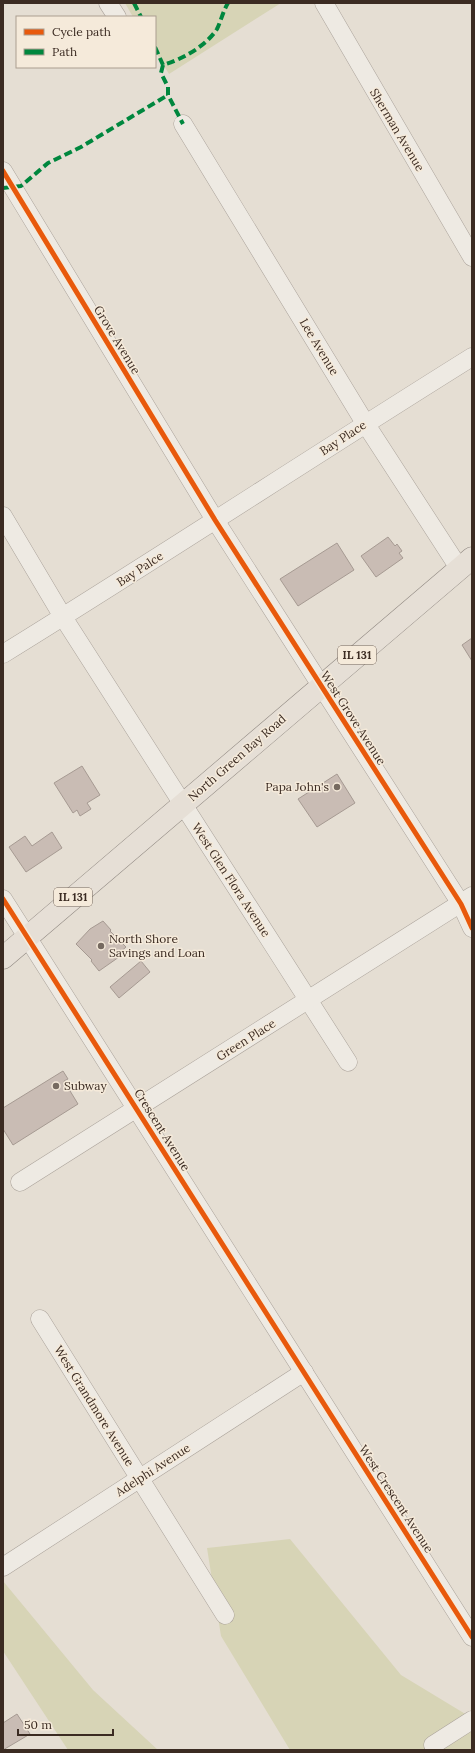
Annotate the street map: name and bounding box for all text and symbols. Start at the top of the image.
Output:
legend [16,16,156,68]
text: Cycle path [52,24,111,39]
text: Path [52,44,77,59]
street label: Sherman Avenue [367,86,428,174]
street label: Grove Avenue [91,303,144,377]
street label: Lee Avenue [297,316,343,378]
street label: Bay Place [317,417,369,458]
street label: Bay Palce [114,548,166,589]
road number: IL 131 [338,646,376,664]
street label: West Grove Avenue [317,668,390,768]
street label: North Green Bay Road [185,711,289,804]
place label: Papa John's [265,779,329,794]
marker: Papa John's [332,782,342,792]
street label: West Glen Flora Avenue [189,820,274,940]
road number: IL 131 [54,888,92,906]
place label: North Shore Savings and Loan [109,931,205,960]
marker: North Shore Savings and Loan [96,941,106,951]
street label: Green Place [213,1015,279,1064]
place label: Subway [64,1078,107,1093]
marker: Subway [51,1081,61,1091]
street label: Crescent Avenue [131,1086,194,1174]
street label: West Grandmore Avenue [51,1343,138,1469]
street label: Adelphi Avenue [112,1440,193,1500]
street label: West Crescent Avenue [356,1442,437,1556]
scale bar [18,1711,113,1737]
text: 50 m [24,1717,52,1732]

